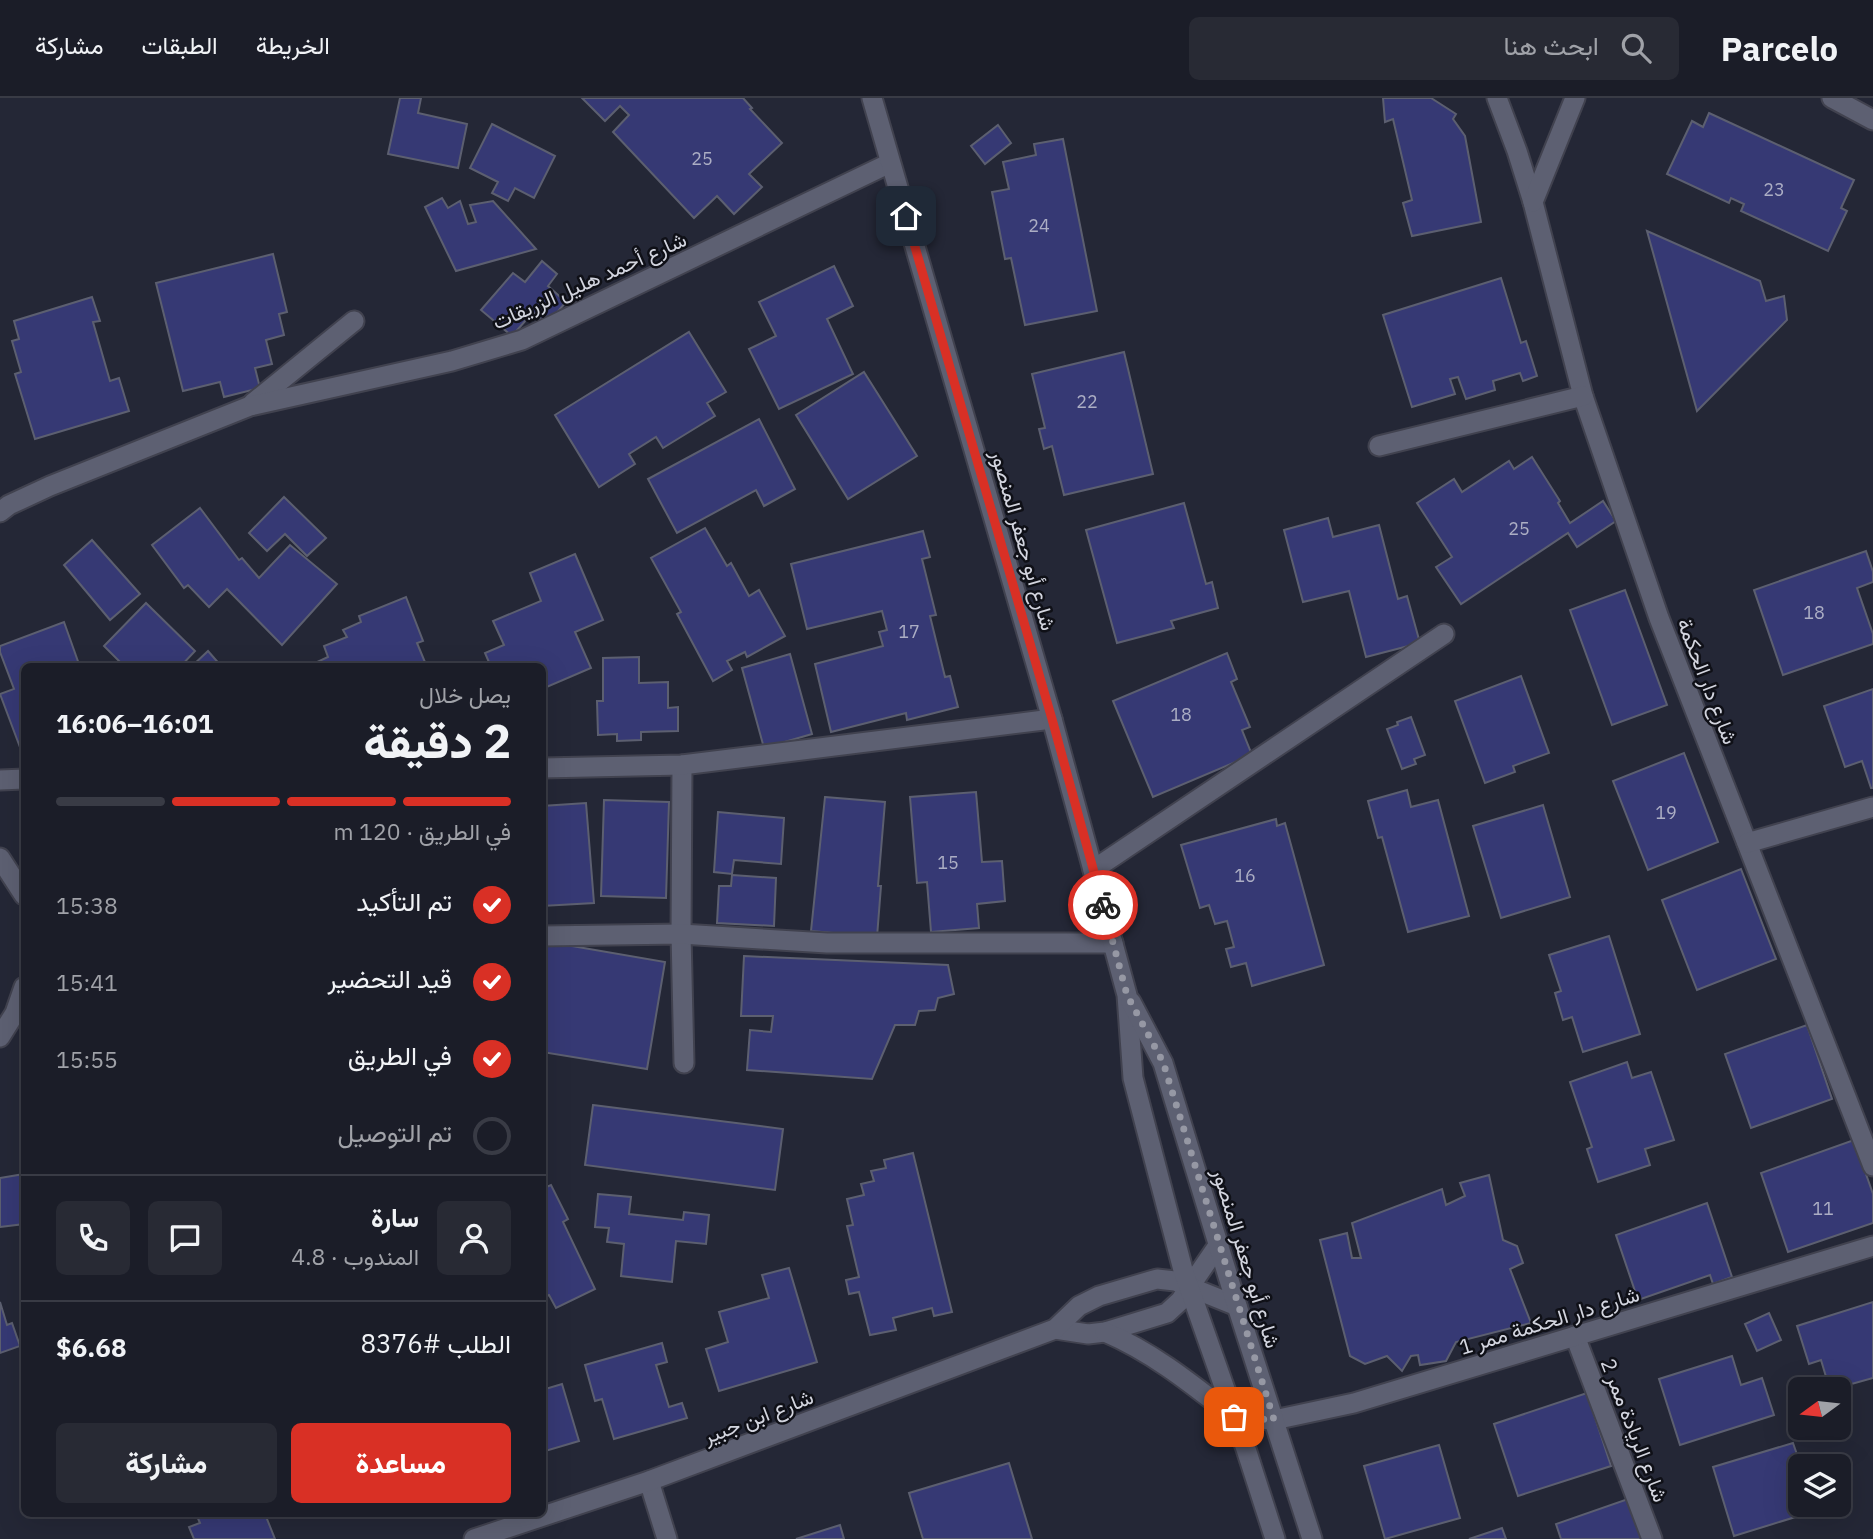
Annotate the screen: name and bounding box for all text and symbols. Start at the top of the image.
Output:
search box [1189,17,1679,80]
text: Parcelo [1721,27,1838,70]
text: ابحث هنا [1503,28,1599,62]
text: مشاركة [35,29,103,61]
text: الطبقات [141,29,218,61]
text: الخريطة [256,29,330,61]
icon: search [1617,29,1655,67]
house number: 25 [691,147,713,170]
house number: 23 [1763,178,1785,201]
pin [876,186,936,246]
icon: home [887,197,925,235]
house number: 24 [1028,214,1050,237]
street label: شارع أحمد هليل الزريقات [488,225,691,336]
house number: 22 [1076,390,1098,413]
street label: شارع أبو جعفر المنصور [984,445,1063,634]
house number: 25 [1508,517,1530,540]
house number: 18 [1803,601,1825,624]
street label: شارع دار الحكمة [1670,614,1745,749]
house number: 17 [898,620,920,643]
text: يصل خلال [419,679,511,709]
house number: 18 [1170,703,1192,726]
text: 16:01–16:06 [56,706,213,740]
text: 2 دقيقة [364,711,511,771]
house number: 19 [1655,801,1677,824]
text: في الطريق · 120 m [334,816,511,846]
house number: 15 [937,851,959,874]
house number: 16 [1234,864,1256,887]
courier [1068,870,1138,940]
text: تم التأكيد [356,884,452,918]
icon: check [473,886,511,924]
icon: bike [1084,886,1122,924]
text: 15:38 [56,890,118,920]
text: قيد التحضير [327,961,452,995]
icon: check [473,963,511,1001]
text: 15:41 [56,967,118,997]
text: في الطريق [348,1038,452,1072]
icon: check [473,1040,511,1078]
text: 15:55 [56,1044,118,1074]
text: تم التوصيل [338,1115,452,1149]
street label: شارع أبو جعفر المنصور [1205,1164,1288,1352]
house number: 11 [1812,1197,1834,1220]
text: سارة [371,1200,419,1234]
button: phone [56,1201,130,1275]
button: chat [148,1201,222,1275]
button: person [437,1201,511,1275]
text: المندوب · 4.8 [291,1241,419,1271]
street label: شارع دار الحكمة ممر 1 [1455,1279,1643,1362]
text: الطلب #8376 [360,1326,511,1360]
text: $6.68 [56,1330,127,1364]
street label: شارع الريادة ممر 2 [1594,1354,1675,1506]
north arrow [1788,1377,1852,1440]
map controls [1788,1377,1851,1517]
street label: شارع ابن جبير [698,1382,818,1451]
pin [1204,1387,1264,1447]
icon: bag [1215,1398,1253,1436]
button: مشاركة [56,1423,277,1503]
button: مساعدة [291,1423,511,1503]
button: layers [1788,1454,1851,1517]

